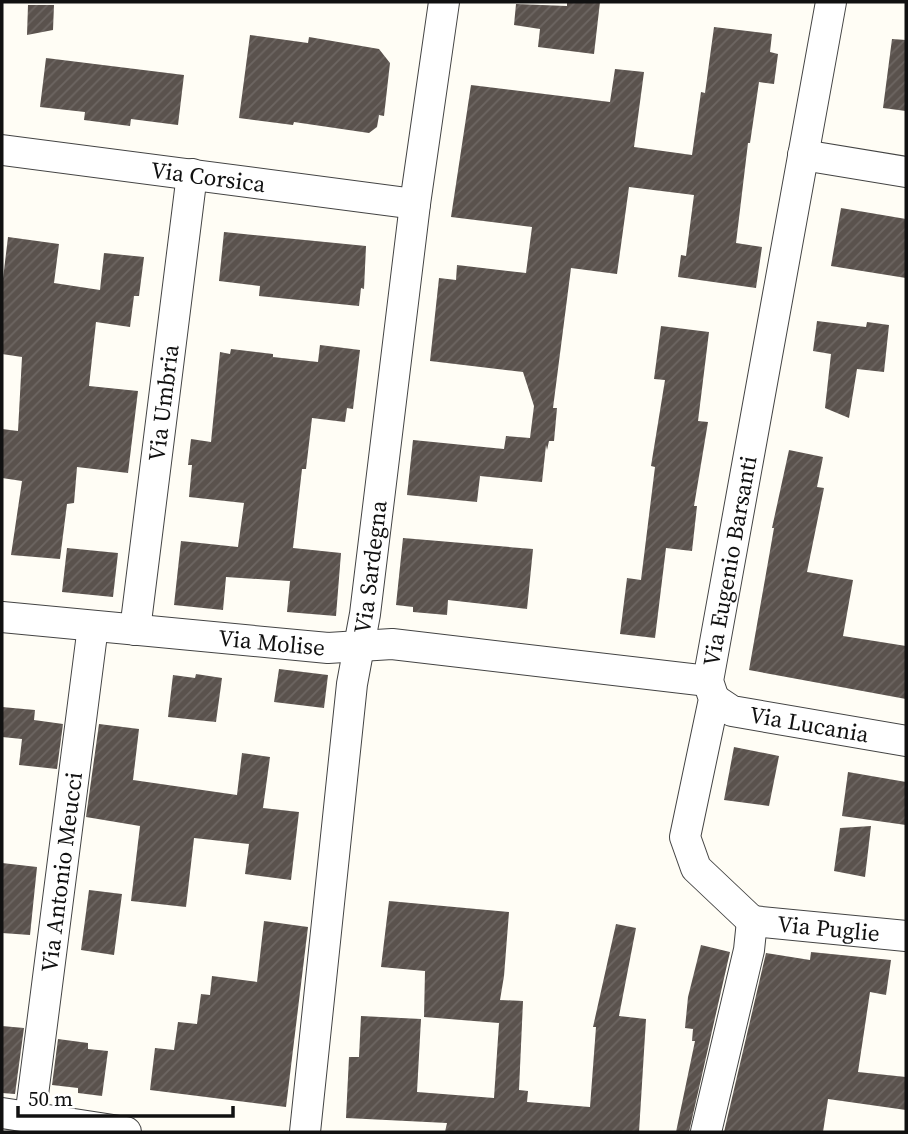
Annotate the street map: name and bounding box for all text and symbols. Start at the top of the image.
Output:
street label: Via Corsica [149,154,268,200]
street label: Via Umbria [140,342,187,463]
street label: Via Eugenio Barsanti [695,453,765,669]
street label: Via Sardegna [346,498,395,636]
street label: Via Molise [217,622,327,664]
street label: Via Lucania [747,698,872,750]
street label: Via Antonio Meucci [33,770,90,974]
street label: Via Puglie [776,908,881,949]
scale bar [18,1074,233,1118]
text: 50 m [28,1084,73,1113]

